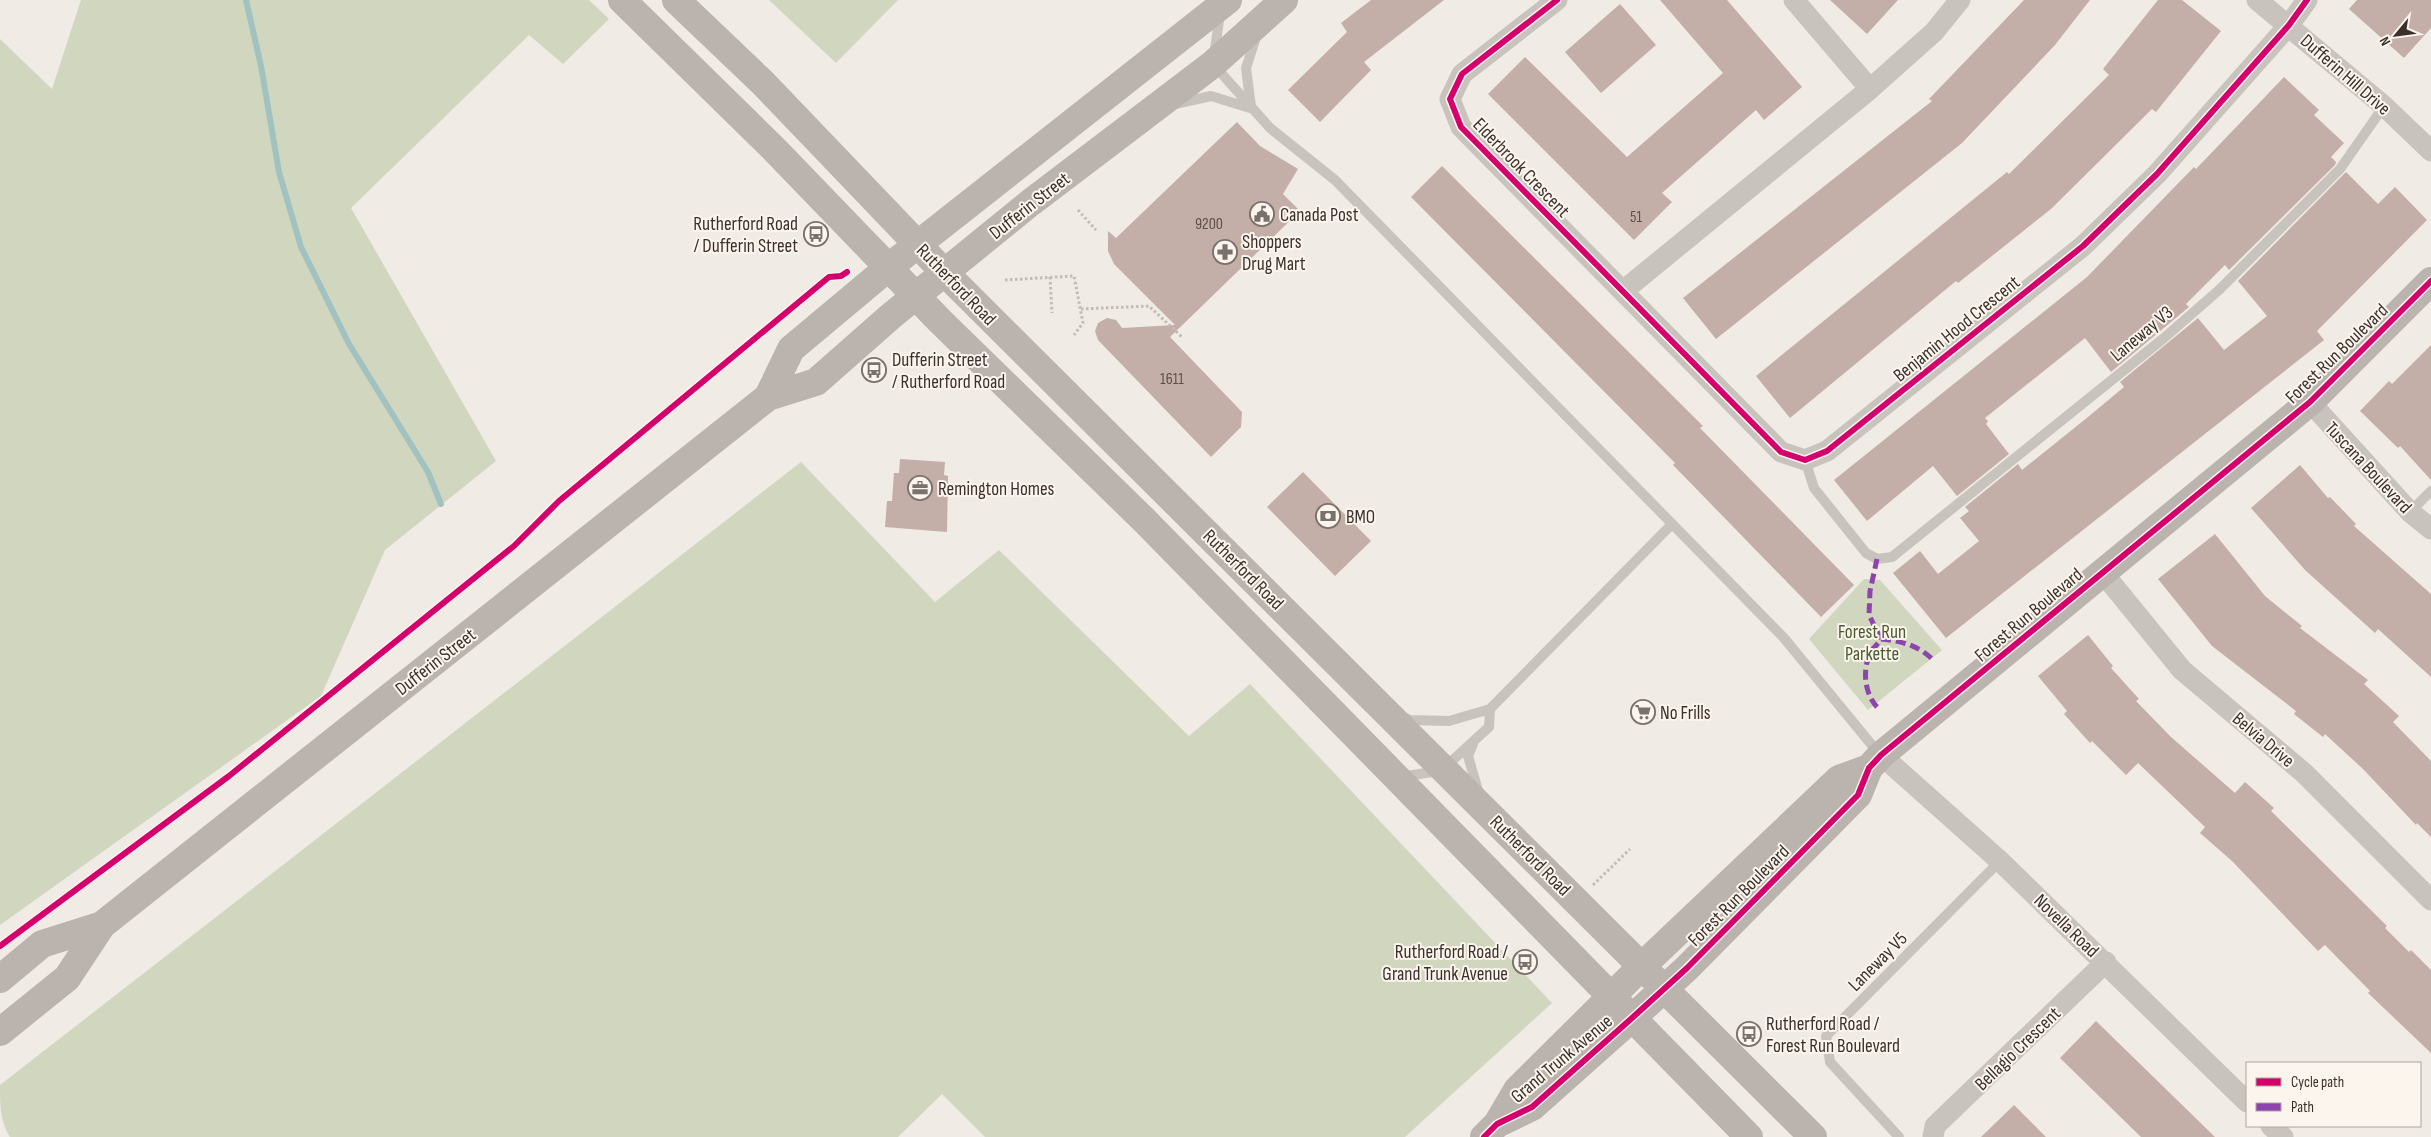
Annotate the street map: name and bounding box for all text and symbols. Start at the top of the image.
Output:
north arrow [2371,10,2421,60]
street label: Dufferin Hill Drive [2295,30,2395,121]
text: N [2376,34,2394,48]
street label: Elderbrook Crescent [1468,113,1574,223]
street label: Dufferin Street [985,168,1075,245]
public building icon: Canada Post [1249,201,1275,227]
place label: Canada Post [1280,204,1359,227]
house number: 51 [1630,208,1642,227]
place label: Rutherford Road / Dufferin Street [693,213,798,258]
house number: 9200 [1195,215,1223,234]
bus stop icon: Rutherford Road / Dufferin Street [803,221,829,247]
place label: Shoppers Drug Mart [1242,231,1306,276]
street label: Rutherford Road [911,239,1001,331]
pharmacy icon: Shoppers Drug Mart [1212,239,1238,265]
street label: Benjamin Hood Crescent [1889,271,2025,387]
street label: Forest Run Boulevard [2281,299,2393,409]
street label: Laneway V3 [2106,301,2178,367]
place label: Dufferin Street / Rutherford Road [892,349,1005,394]
bus stop icon: Dufferin Street / Rutherford Road [861,357,887,383]
house number: 1611 [1160,370,1184,389]
street label: Tuscana Boulevard [2320,417,2416,519]
office icon: Remington Homes [907,475,933,501]
place label: Remington Homes [938,478,1055,501]
bank icon: BMO [1315,503,1341,529]
place label: BMO [1346,506,1375,529]
street label: Rutherford Road [1198,525,1288,615]
street label: Forest Run Boulevard [1970,563,2088,667]
park label: Forest Run Parkette [1838,621,1906,666]
street label: Dufferin Street [391,624,481,701]
supermarket icon: No Frills [1630,699,1656,725]
place label: No Frills [1660,702,1711,725]
street label: Belvia Drive [2227,708,2299,773]
street label: Rutherford Road [1485,811,1575,901]
street label: Forest Run Boulevard [1684,841,1795,952]
street label: Novella Road [2029,890,2103,963]
street label: Laneway V5 [1844,928,1912,996]
place label: Rutherford Road / Grand Trunk Avenue [1382,941,1508,986]
bus stop icon: Rutherford Road / Grand Trunk Avenue [1512,949,1538,975]
street label: Bellagio Crescent [1970,1002,2066,1096]
street label: Grand Trunk Avenue [1506,1010,1617,1108]
place label: Rutherford Road / Forest Run Boulevard [1766,1013,1900,1058]
bus stop icon: Rutherford Road / Forest Run Boulevard [1736,1021,1762,1047]
legend [2246,1062,2421,1127]
text: Cycle path [2291,1073,2344,1092]
text: Path [2291,1098,2314,1117]

